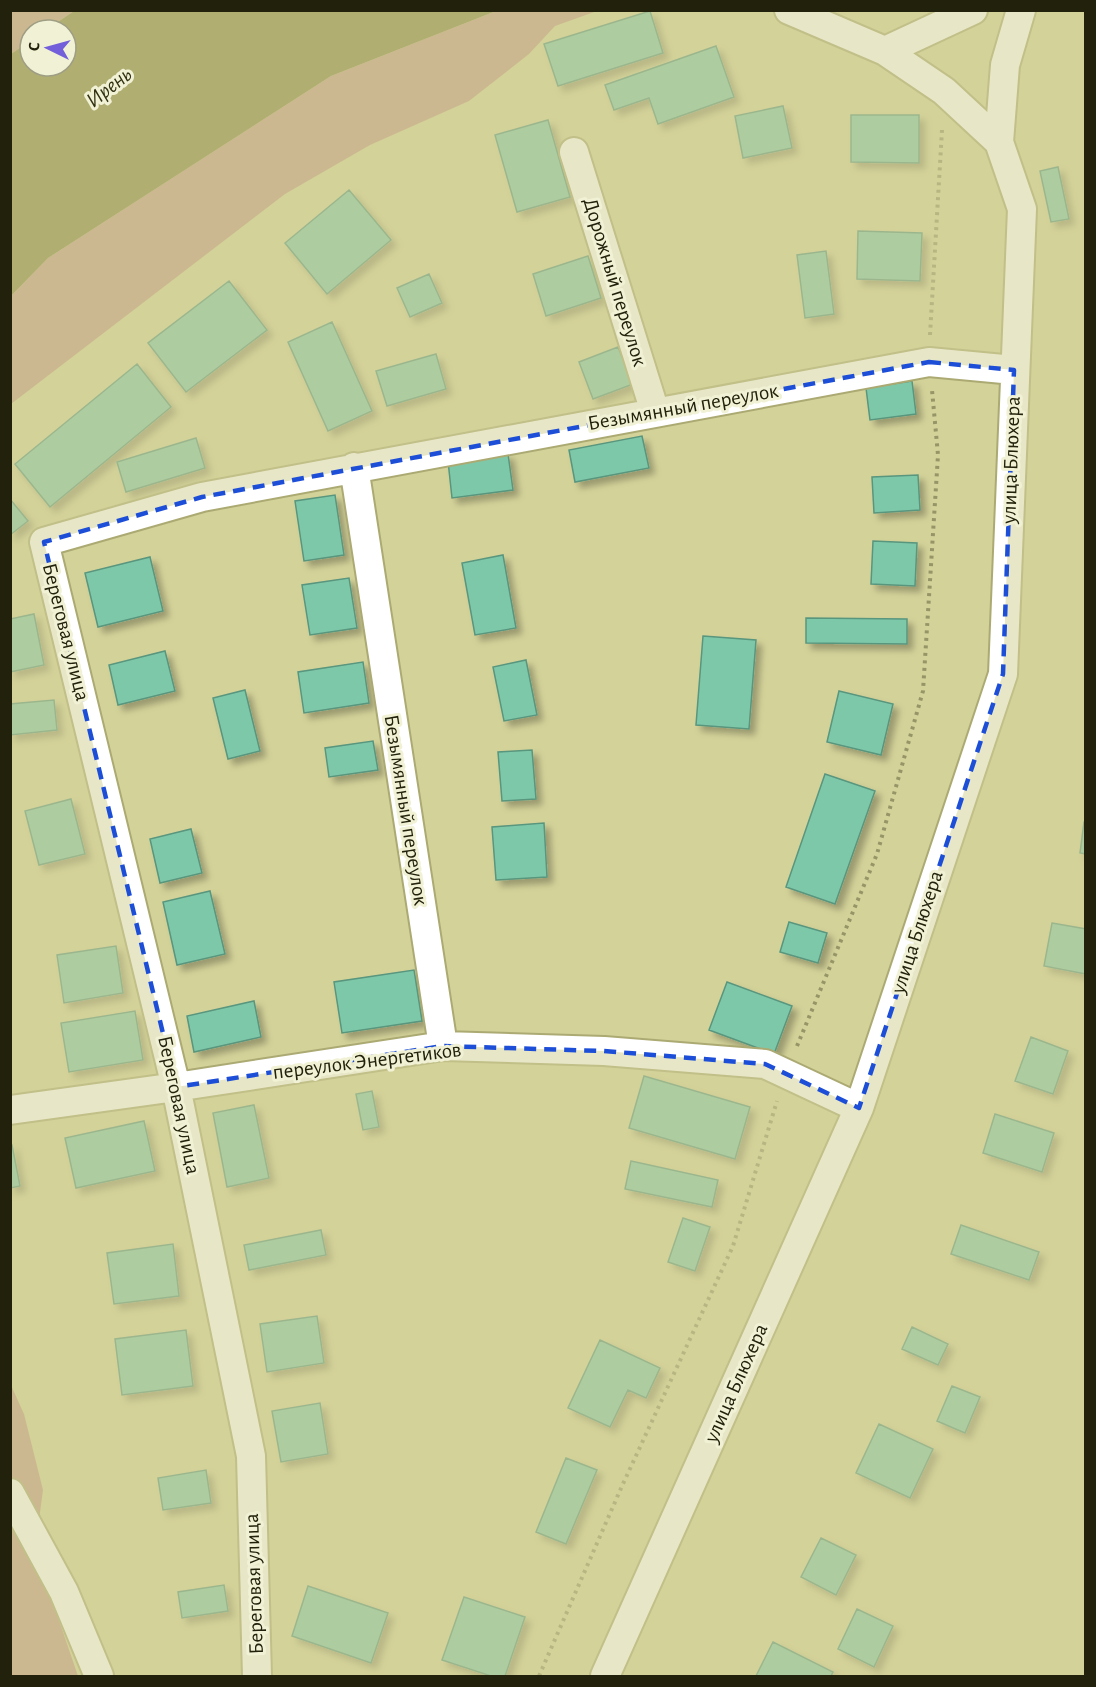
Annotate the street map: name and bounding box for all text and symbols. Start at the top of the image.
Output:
north arrow [18,18,78,78]
text: С [26,42,42,52]
water label: Ирень [82,62,137,112]
street label: Дорожный переулок [579,195,651,369]
street label: Безымянный переулок [586,380,780,434]
street label: улица Блюхера [998,396,1024,525]
street label: Береговая улица [39,561,93,703]
street label: Безымянный переулок [381,713,432,907]
street label: улица Блюхера [887,868,947,997]
street label: Береговая улица [154,1034,204,1177]
street label: переулок Энергетиков [272,1039,462,1083]
street label: улица Блюхера [700,1320,772,1446]
street label: Береговая улица [241,1513,267,1655]

